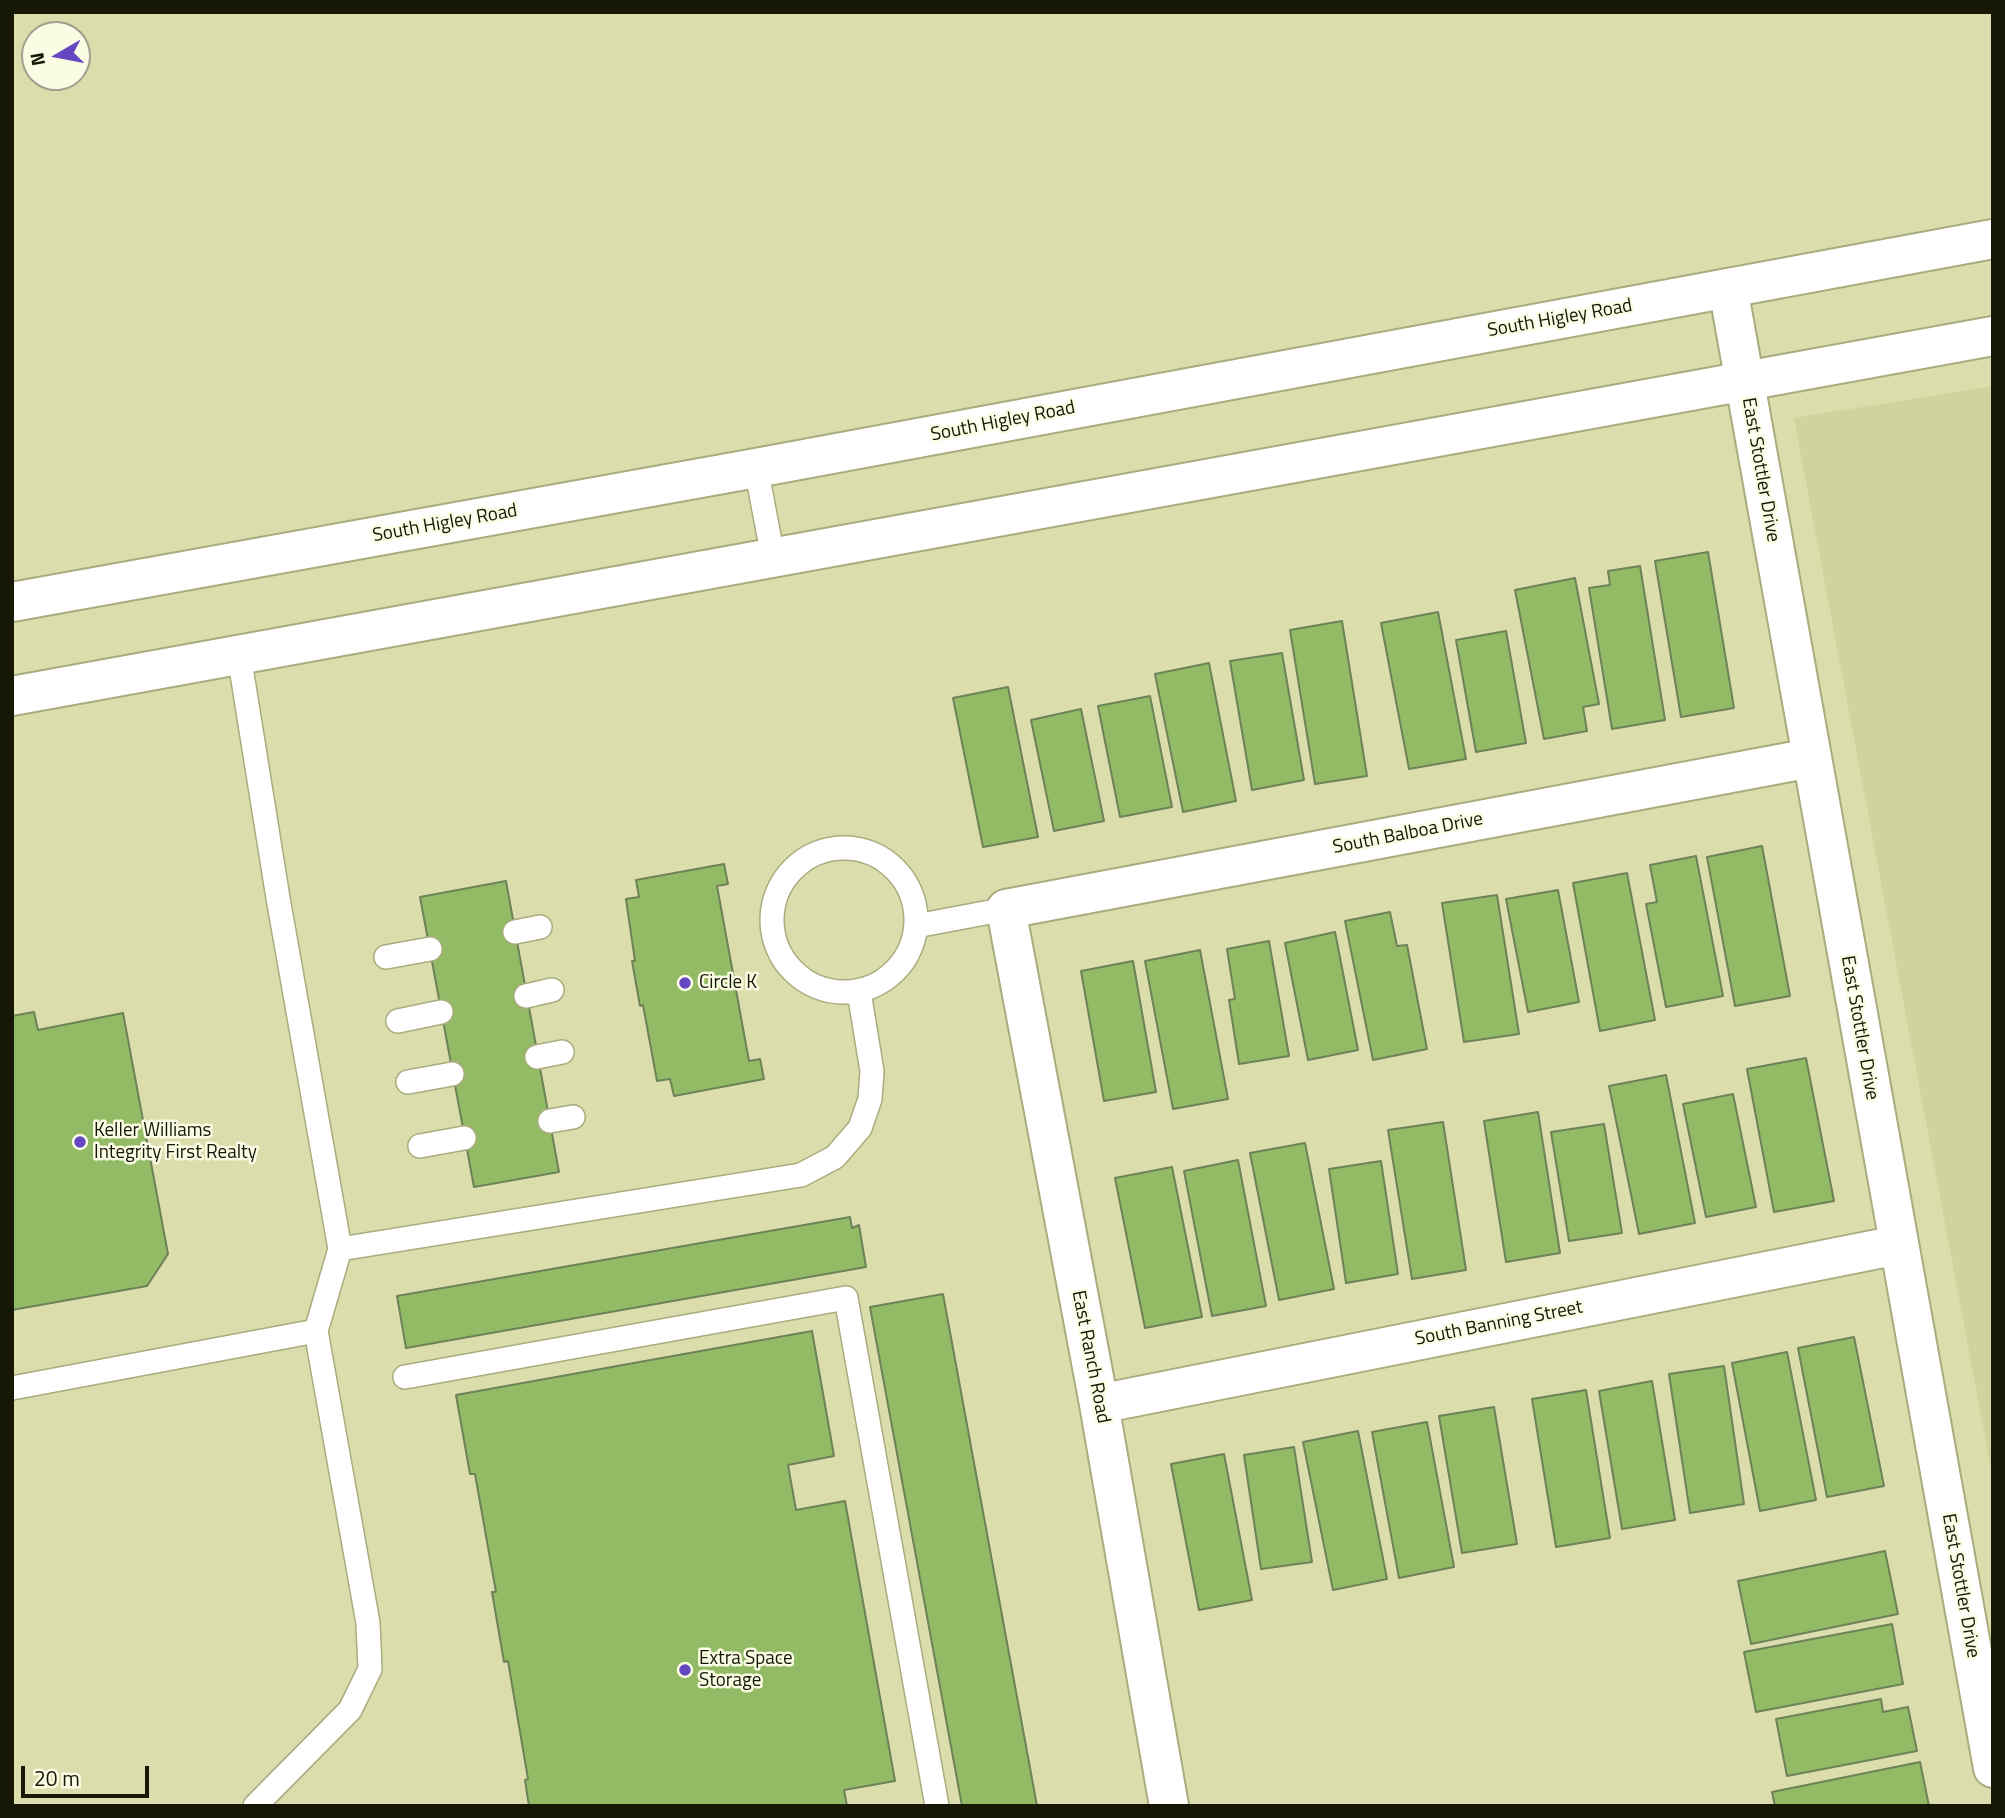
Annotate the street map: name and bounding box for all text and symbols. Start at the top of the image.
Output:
north arrow [21,21,91,91]
text: N [21,50,52,68]
street label: South Higley Road [1486,295,1634,343]
street label: East Stottler Drive [1736,396,1784,544]
street label: South Higley Road [929,397,1077,447]
street label: South Higley Road [371,500,519,548]
street label: South Balboa Drive [1331,808,1485,860]
street label: East Stottler Drive [1835,954,1883,1102]
place label: Circle K [699,972,757,994]
marker: Circle K [677,975,693,991]
place label: Keller Williams Integrity First Realty [94,1120,257,1164]
marker: Keller Williams Integrity First Realty [72,1134,88,1150]
street label: East Ranch Road [1066,1289,1114,1425]
street label: South Banning Street [1413,1297,1585,1351]
street label: East Stottler Drive [1936,1512,1984,1660]
place label: Extra Space Storage [699,1648,793,1692]
marker: Extra Space Storage [677,1662,693,1678]
scale bar [24,1752,152,1796]
text: 20 m [34,1762,80,1794]

